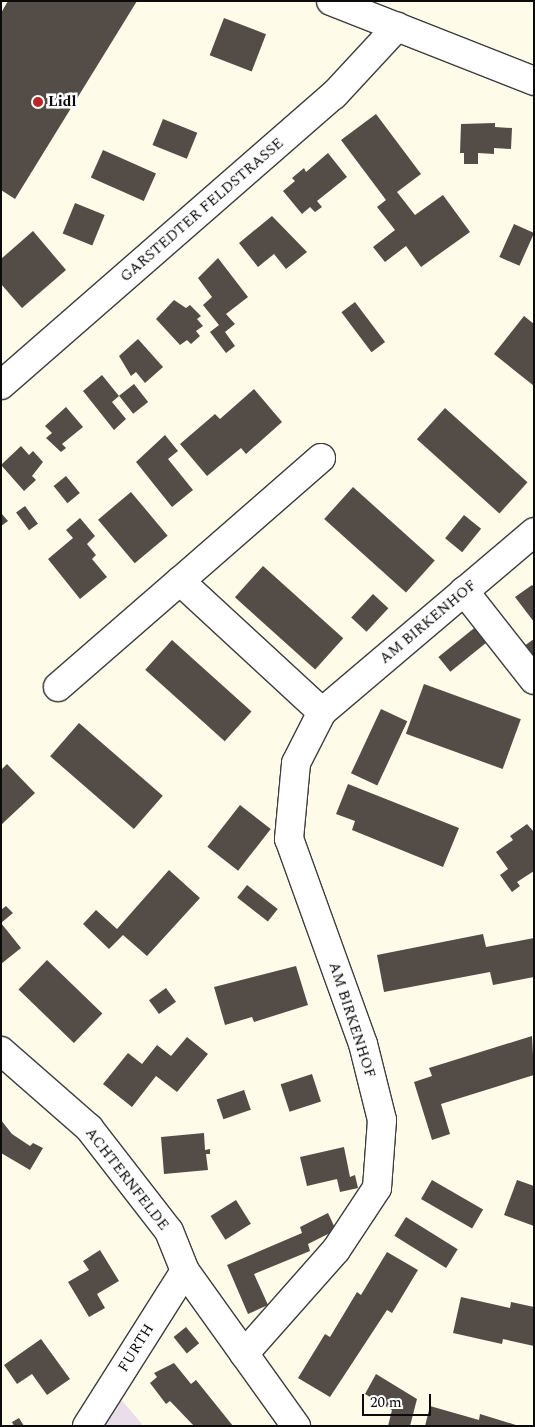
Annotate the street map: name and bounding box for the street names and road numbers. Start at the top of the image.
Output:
street label: GARSTEDTER FELDSTRASSE [117,134,287,286]
street label: AM BIRKENHOF [376,576,480,668]
street label: AM BIRKENHOF [325,960,379,1080]
street label: ACHTERNFELDE [81,1124,173,1234]
street label: FURTH [114,1321,158,1375]

